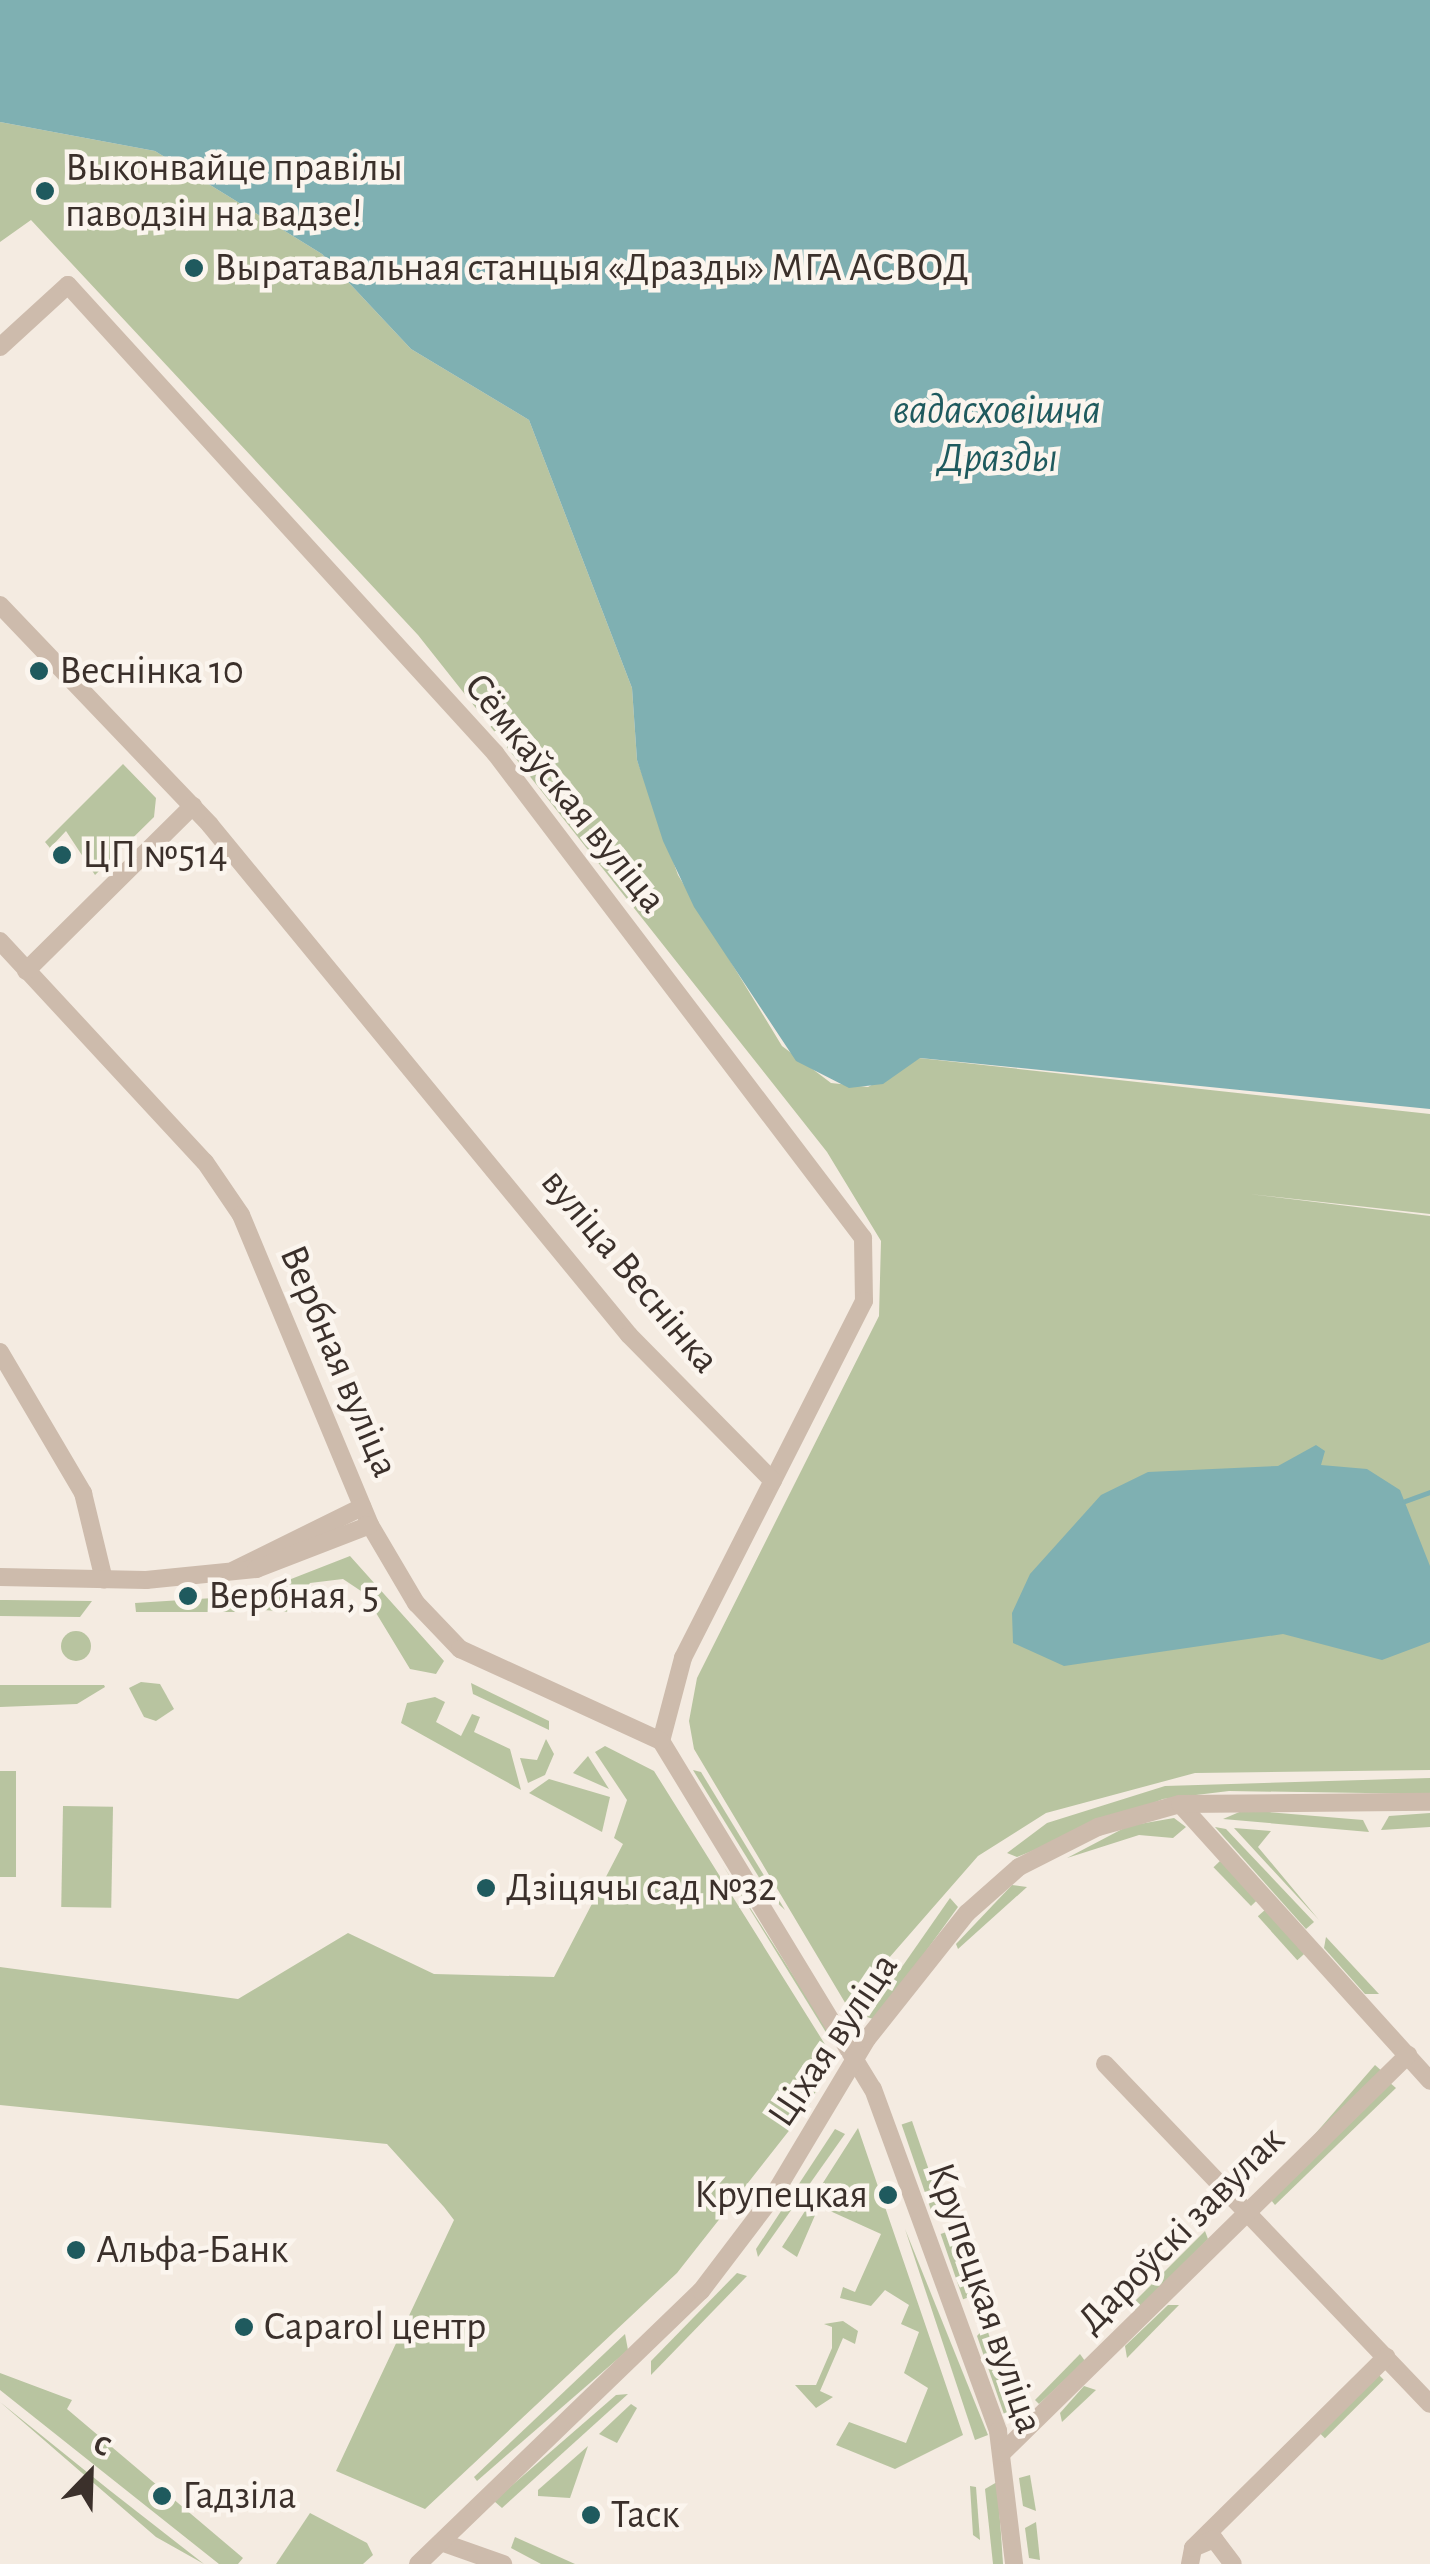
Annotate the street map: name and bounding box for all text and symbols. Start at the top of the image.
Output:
place label: Выконвайце правілы паводзін на вадзе! [65,144,403,238]
marker: Выконвайце правілы паводзін на вадзе! [34,180,56,202]
place label: Выратавальная станцыя «Дразды» МГА АСВОД [214,244,969,292]
marker: Выратавальная станцыя «Дразды» МГА АСВОД [183,257,205,279]
water label: вадасховішча Дразды [893,385,1101,484]
place label: Веснінка 10 [59,647,244,695]
marker: Веснінка 10 [28,660,50,682]
street label: Сёмкаўская вуліца [454,663,676,923]
place label: ЦП №514 [82,831,228,879]
marker: ЦП №514 [51,844,73,866]
street label: вуліца Веснінка [531,1159,729,1383]
street label: Вербная вуліца [269,1238,409,1484]
place label: Вербная, 5 [208,1572,379,1620]
marker: Вербная, 5 [177,1585,199,1607]
place label: Дзіцячы сад №32 [506,1864,777,1912]
marker: Дзіцячы сад №32 [475,1877,497,1899]
street label: Ціхая вуліца [757,1944,909,2136]
street label: Дароўскі завулак [1067,2116,1295,2344]
street label: Крупецкая вуліца [916,2156,1054,2440]
place label: Крупецкая [694,2171,868,2219]
marker: Крупецкая [877,2184,899,2206]
place label: Альфа-Банк [96,2226,288,2274]
marker: Альфа-Банк [65,2239,87,2261]
place label: Caparol центр [264,2303,486,2351]
marker: Caparol центр [233,2316,255,2338]
north arrow [40,2424,140,2524]
text: С [89,2430,114,2462]
place label: Гадзіла [182,2472,296,2520]
marker: Гадзіла [151,2485,173,2507]
place label: Таск [611,2491,680,2539]
marker: Таск [580,2504,602,2526]

